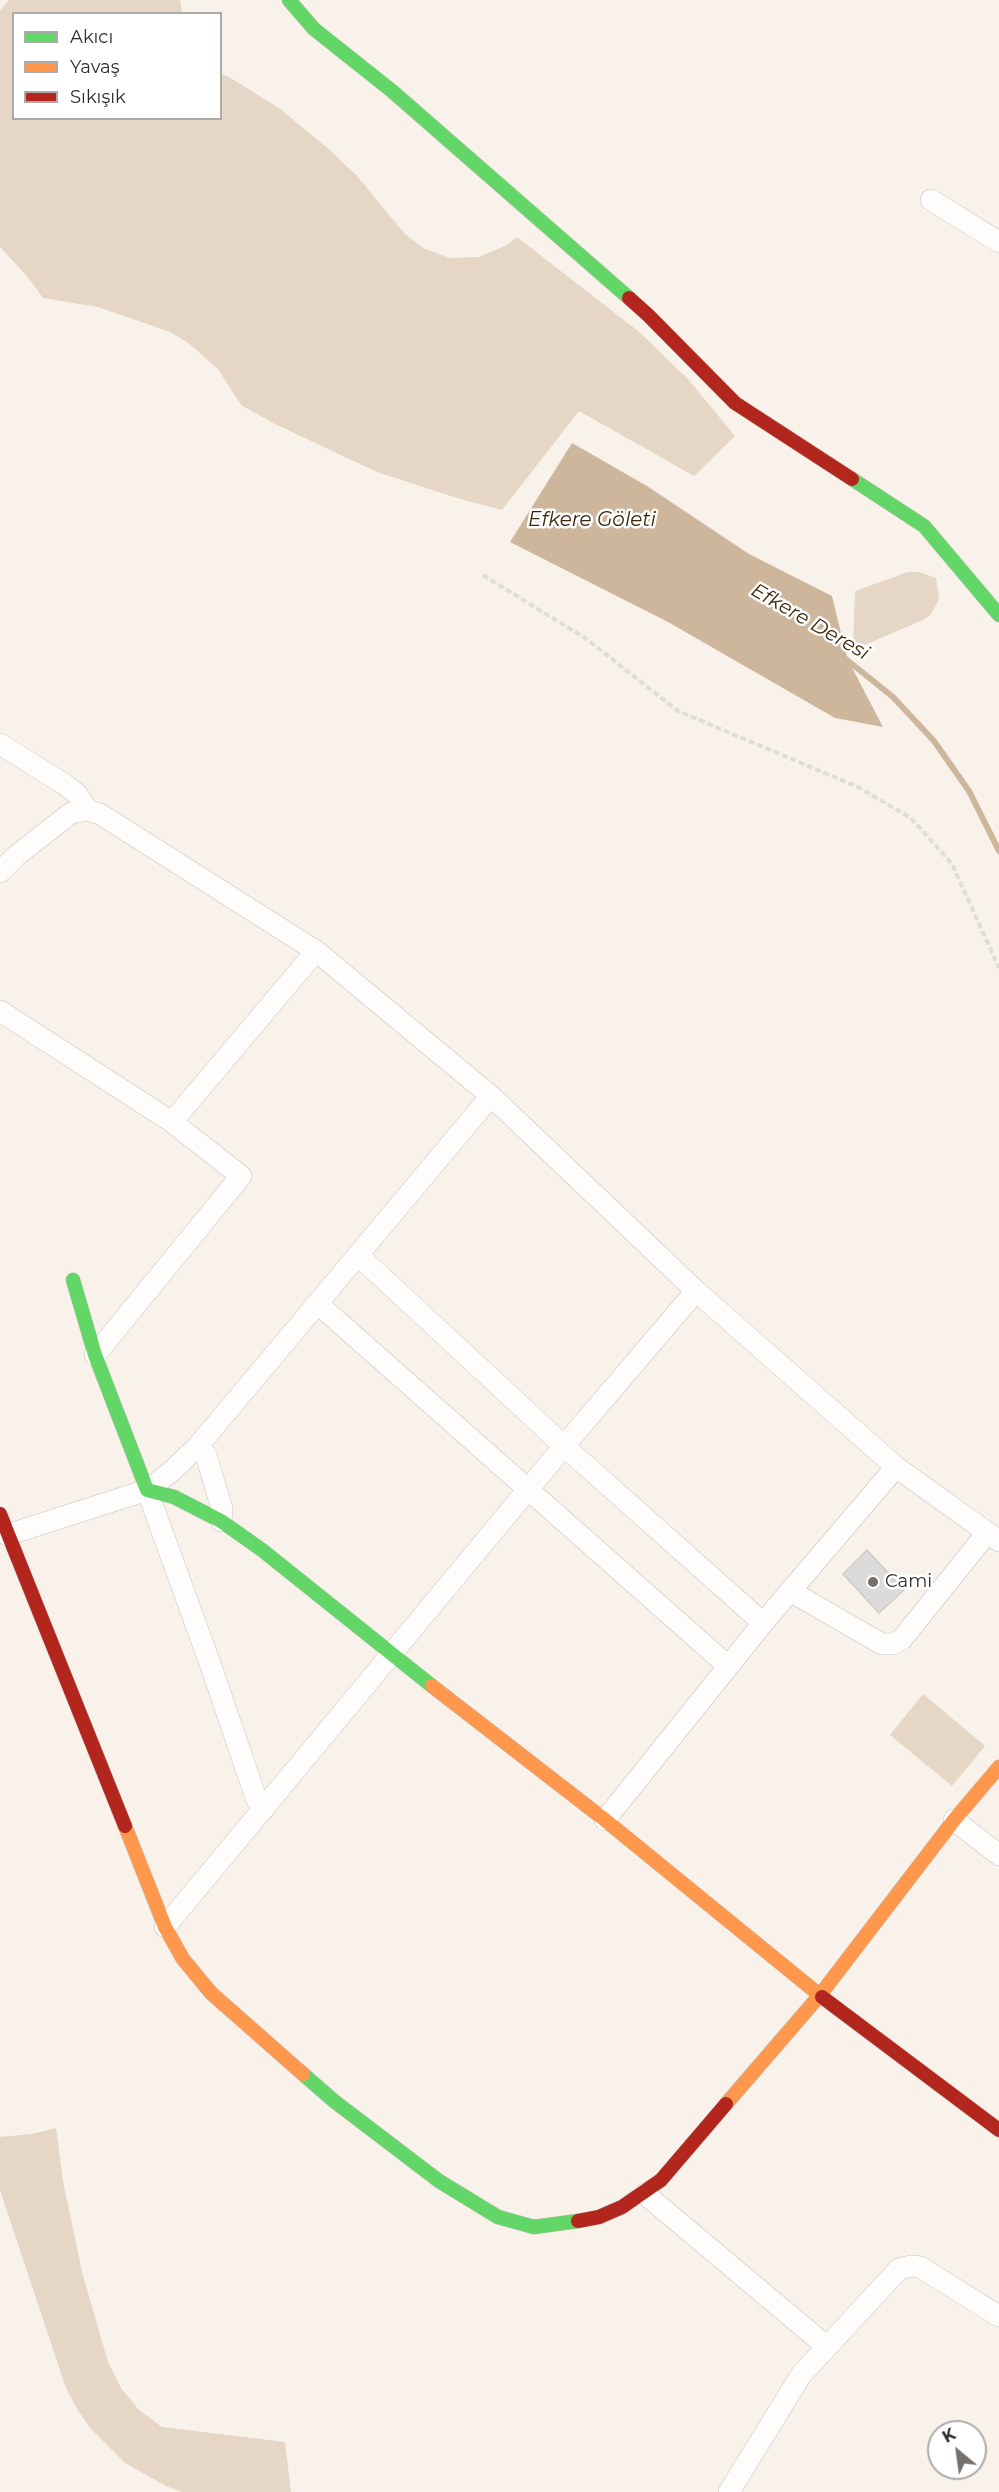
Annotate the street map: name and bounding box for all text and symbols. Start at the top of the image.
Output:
legend [12,12,222,120]
text: Akıcı [70,26,113,48]
text: Yavaş [70,56,120,78]
text: Sıkışık [70,86,126,108]
water label: Efkere Göleti [528,508,656,532]
water label: Efkere Deresi [747,579,873,665]
place label: Cami [885,1571,932,1593]
marker: Cami [866,1575,880,1589]
north arrow [927,2420,987,2480]
text: K [939,2424,959,2447]

